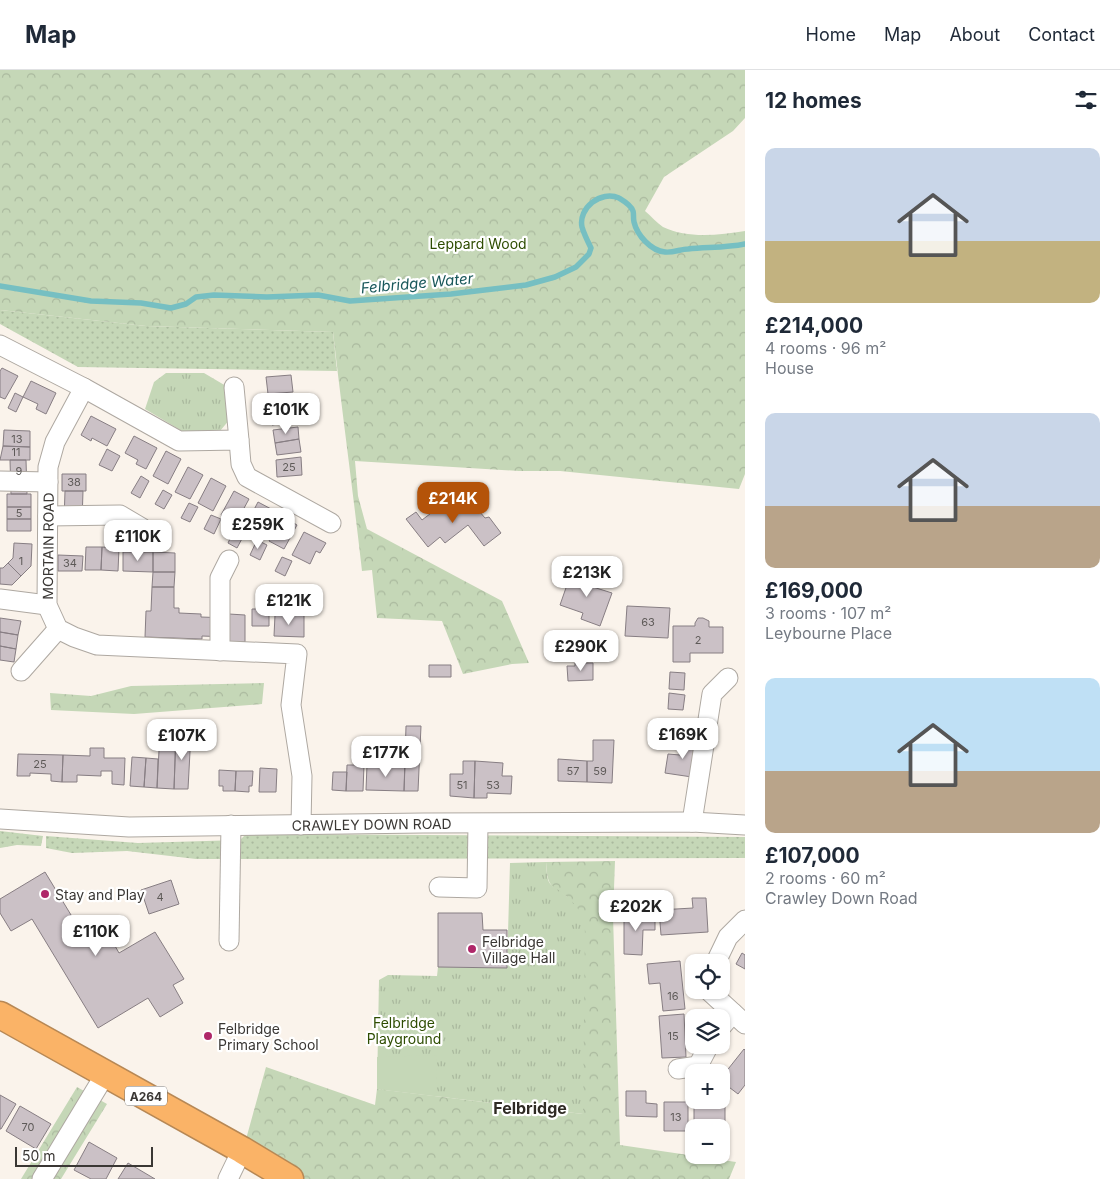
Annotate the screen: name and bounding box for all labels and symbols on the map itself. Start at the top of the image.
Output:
park label: Leppard Wood [429,235,527,252]
water label: Felbridge Water [360,269,474,297]
pin: £101K [251,392,321,435]
house number: 13 [11,432,23,446]
house number: 11 [12,445,20,459]
house number: 25 [282,460,296,474]
house number: 9 [16,464,23,478]
house number: 38 [67,475,81,489]
pin: £214K [418,482,488,524]
street label: MORTAIN ROAD [39,492,56,600]
house number: 5 [16,506,23,520]
pin: £259K [223,508,293,550]
pin: £110K [103,520,173,562]
house number: 1 [19,554,23,568]
house number: 34 [63,556,77,570]
pin: £213K [552,556,622,598]
pin: £121K [254,584,324,626]
house number: 63 [641,615,655,629]
pin: £290K [546,630,616,672]
house number: 2 [695,633,701,647]
pin: £107K [147,718,217,761]
pin: £169K [648,718,718,760]
pin: £177K [351,736,421,778]
house number: 25 [33,757,47,771]
house number: 57 [567,764,579,778]
house number: 59 [593,764,607,778]
house number: 51 [456,778,468,792]
house number: 53 [486,778,500,792]
street label: CRAWLEY DOWN ROAD [292,814,452,833]
place label: Stay and Play [55,886,145,903]
marker: Stay and Play [39,888,51,900]
house number: 4 [156,890,164,904]
pin: £202K [601,890,671,932]
pin: £110K [61,914,131,957]
place label: Felbridge Village Hall [482,933,555,966]
marker: Felbridge Village Hall [466,943,478,955]
house number: 16 [667,989,679,1003]
park label: Felbridge Playground [367,1014,441,1047]
place label: Felbridge Primary School [218,1020,319,1053]
house number: 15 [667,1029,679,1043]
marker: Felbridge Primary School [202,1030,214,1042]
road number: A264 [125,1086,167,1106]
district label: Felbridge [493,1098,567,1118]
house number: 13 [670,1110,682,1124]
house number: 70 [22,1120,35,1134]
scale bar [15,1144,152,1167]

